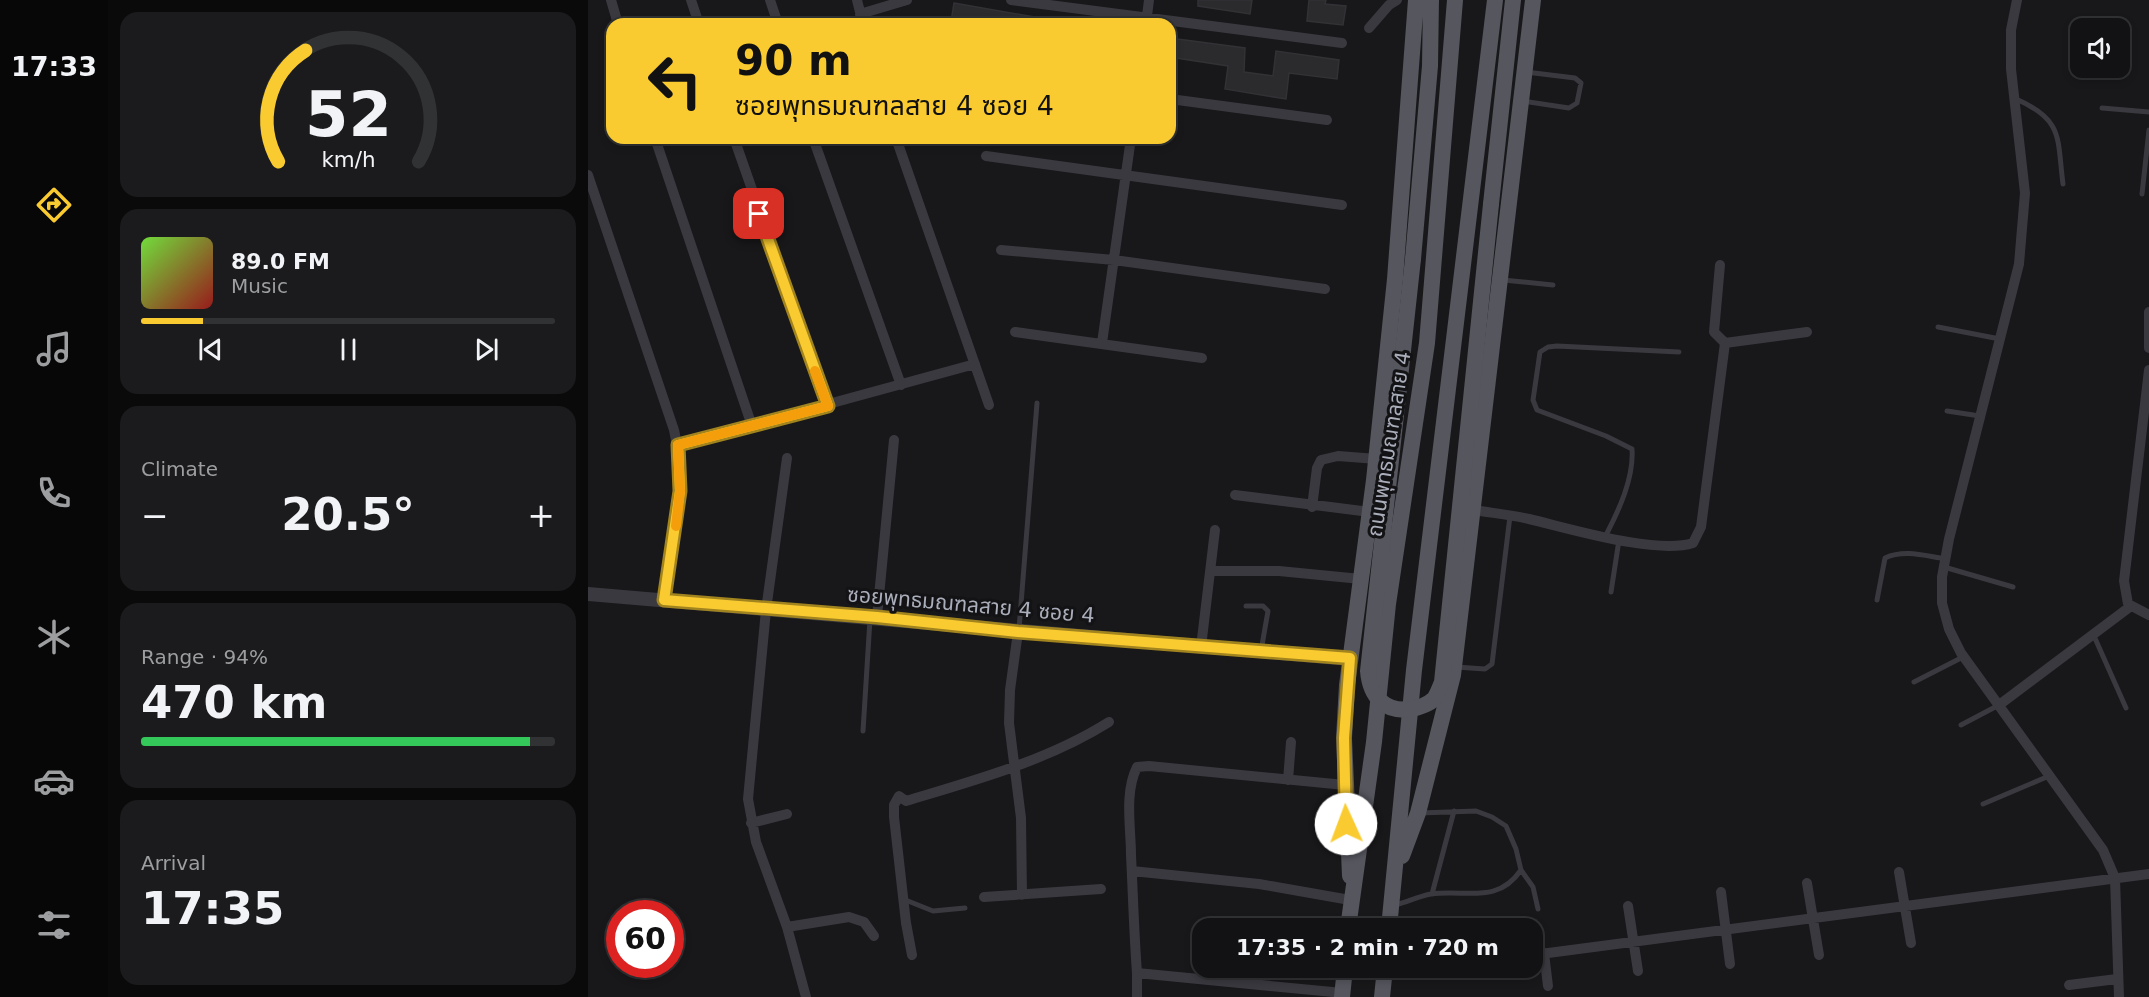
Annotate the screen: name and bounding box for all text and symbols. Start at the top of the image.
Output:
map controls [2070,18,2130,78]
button: sound [2070,18,2130,78]
text: 90 m [735,36,852,85]
icon: left [636,42,714,120]
text: 17:33 [11,51,97,82]
text: 52 [305,78,391,151]
text: ซอยพุทธมณฑลสาย 4 ซอย 4 [735,90,1054,121]
text: km/h [321,147,375,172]
icon: directions [33,184,75,226]
pin [733,188,784,239]
icon: arrive [742,197,775,230]
text: 89.0 FM [231,249,330,274]
text: Music [231,274,288,298]
icon: music [33,328,75,370]
icon: previous [194,333,227,366]
icon: pause [332,333,365,366]
icon: next [470,333,503,366]
street label: ถนนพุทธมณฑลสาย 4 [1362,350,1416,539]
text: Climate [141,457,218,481]
icon: phone [33,472,75,514]
text: 20.5° [281,488,415,541]
text: − [141,496,169,535]
text: + [527,496,555,535]
street label: ซอยพุทธมณฑลสาย 4 ซอย 4 [846,582,1096,629]
icon: climate [33,616,75,658]
text: Range · 94% [141,645,268,669]
text: 470 km [141,676,327,729]
icon: car [33,760,75,802]
position arrow [1314,792,1378,856]
text: Arrival [141,851,206,875]
text: 17:35 [141,882,284,935]
speed limit sign: 60 [606,900,684,978]
icon: filters [33,904,75,946]
text: 17:35 · 2 min · 720 m [1236,935,1499,960]

